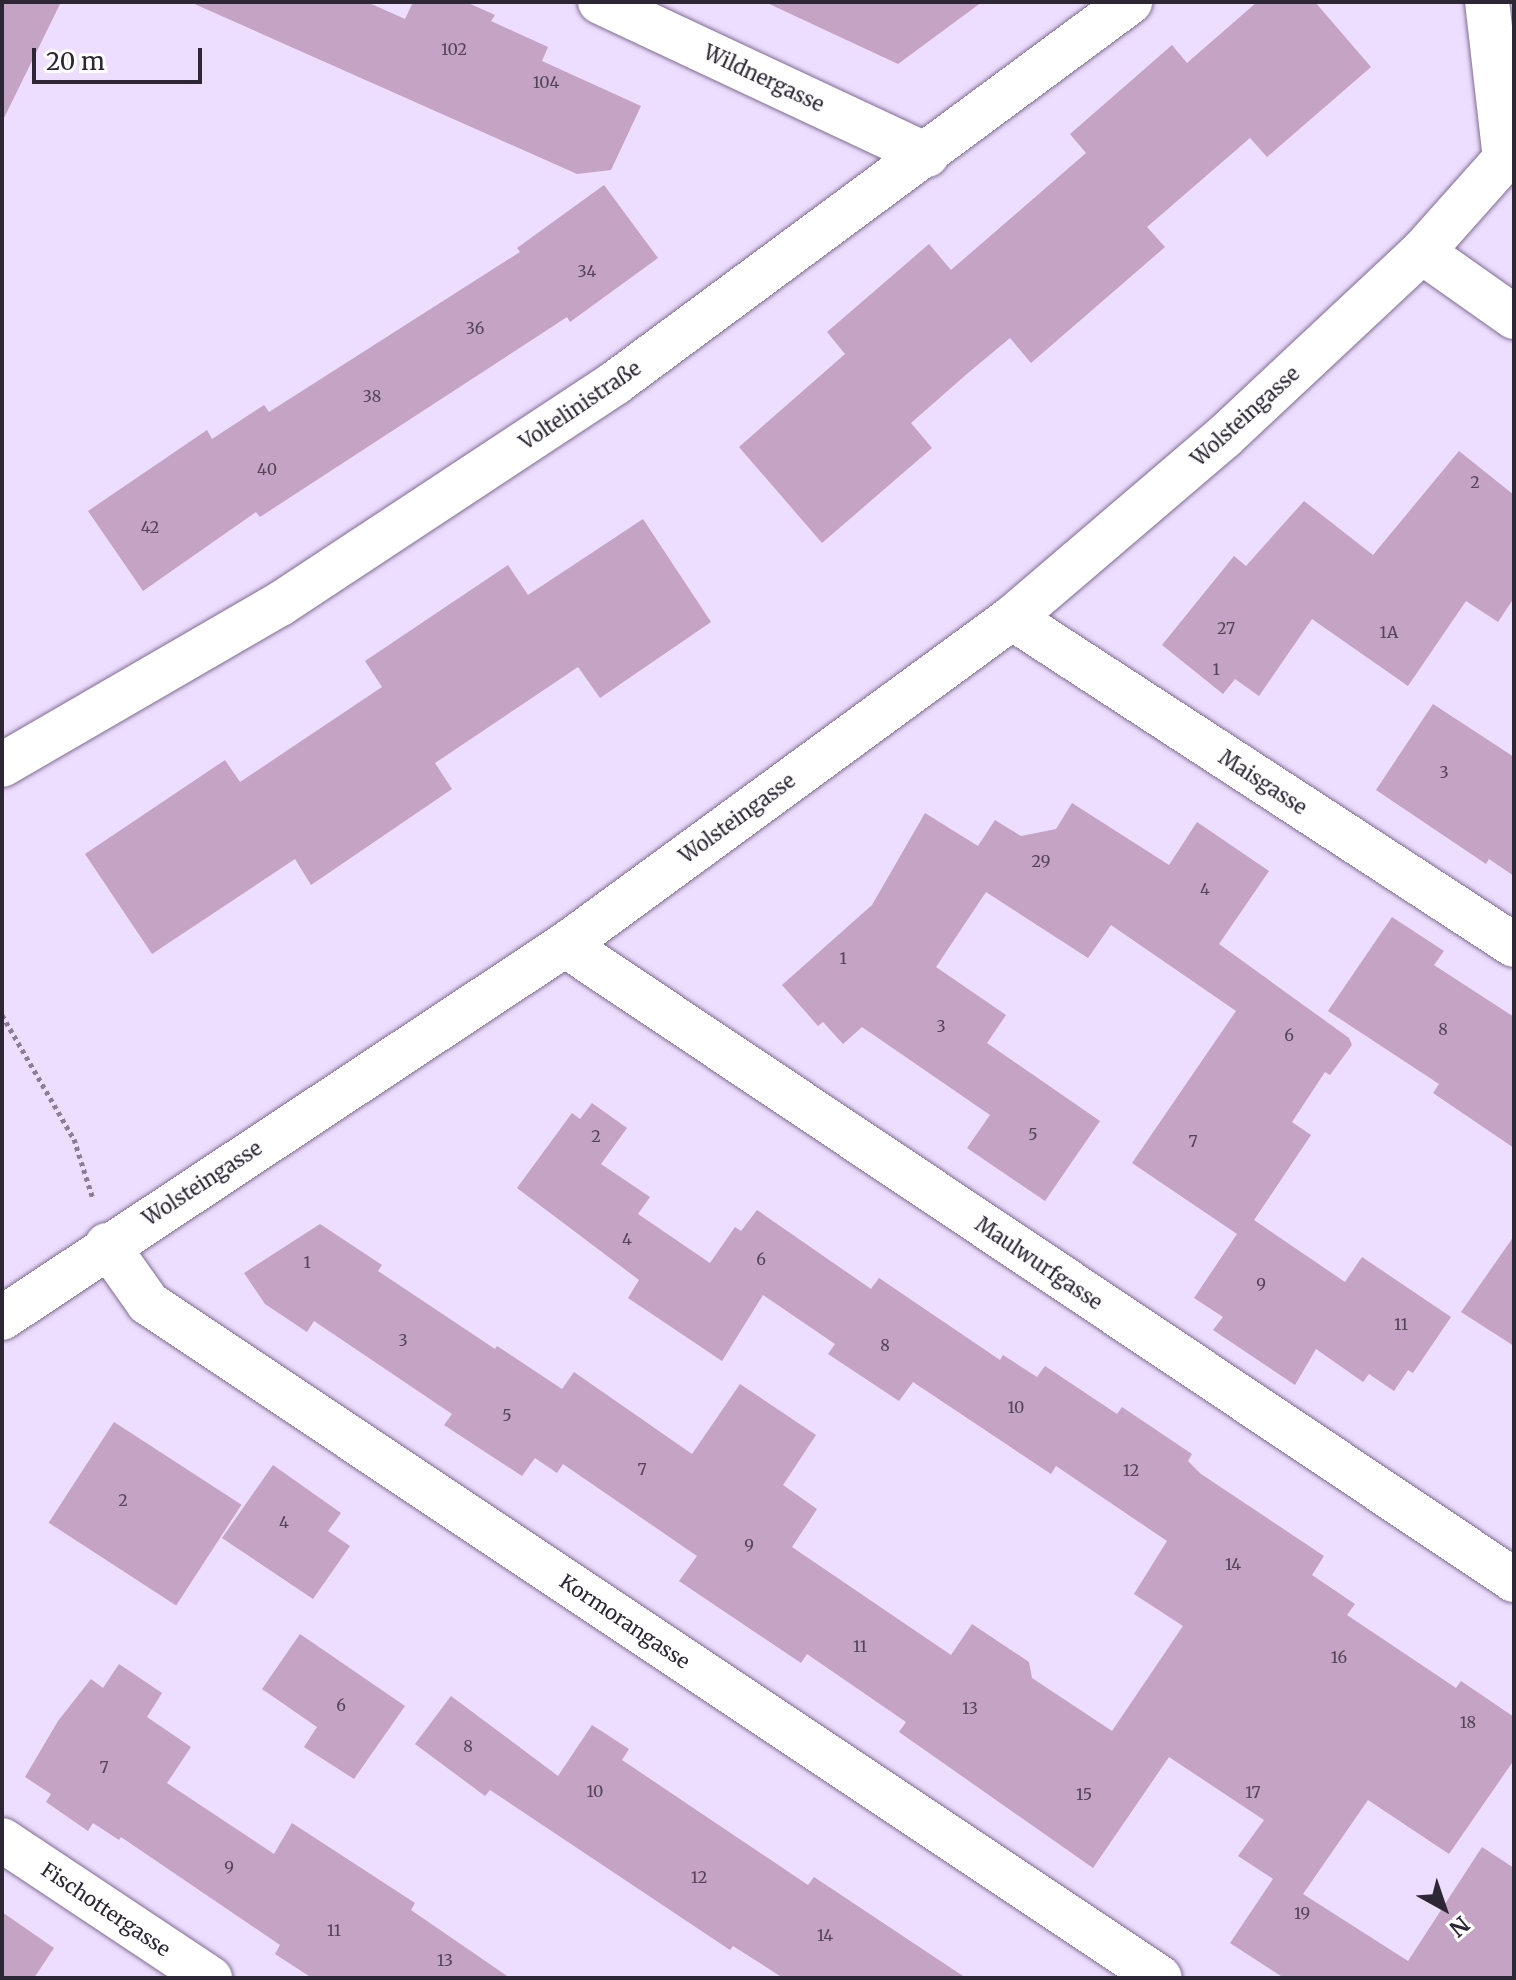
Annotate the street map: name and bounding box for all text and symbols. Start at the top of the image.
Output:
scale bar [36,32,206,82]
house number: 102 [441,39,467,59]
street label: Wildnergasse [700,40,828,116]
text: 20 m [46,46,105,77]
house number: 104 [533,72,559,92]
house number: 34 [578,261,596,281]
house number: 36 [466,318,484,338]
street label: Voltelinistraße [515,356,645,454]
street label: Wolsteingasse [1186,361,1304,471]
house number: 38 [363,386,381,406]
house number: 40 [257,459,277,479]
house number: 2 [1470,472,1480,492]
house number: 42 [141,517,159,537]
house number: 27 [1217,618,1235,638]
house number: 1A [1380,622,1398,642]
house number: 1 [1212,659,1220,679]
street label: Maisgasse [1215,745,1311,819]
house number: 3 [1439,762,1449,782]
street label: Wolsteingasse [675,768,799,868]
house number: 29 [1032,851,1050,871]
house number: 4 [1200,879,1210,899]
house number: 1 [839,948,847,968]
house number: 3 [936,1016,946,1036]
house number: 8 [1438,1019,1448,1039]
house number: 6 [1284,1025,1294,1045]
house number: 5 [1028,1124,1038,1144]
house number: 2 [591,1126,601,1146]
house number: 7 [1188,1131,1198,1151]
street label: Wolsteingasse [138,1136,266,1230]
street label: Maulwurfgasse [971,1212,1107,1314]
house number: 4 [622,1229,632,1249]
house number: 6 [756,1249,766,1269]
house number: 1 [303,1252,311,1272]
house number: 9 [1256,1274,1266,1294]
house number: 11 [1394,1314,1408,1334]
house number: 3 [398,1330,408,1350]
house number: 8 [880,1335,890,1355]
house number: 10 [1008,1397,1024,1417]
house number: 5 [502,1405,512,1425]
house number: 7 [637,1459,647,1479]
house number: 12 [1123,1460,1139,1480]
house number: 2 [118,1490,128,1510]
house number: 4 [279,1512,289,1532]
house number: 9 [744,1535,754,1555]
house number: 14 [1225,1554,1241,1574]
street label: Kormorangasse [556,1569,694,1673]
house number: 11 [853,1636,867,1656]
house number: 16 [1331,1647,1347,1667]
house number: 6 [336,1695,346,1715]
house number: 13 [962,1698,978,1718]
house number: 18 [1460,1712,1476,1732]
house number: 8 [463,1736,473,1756]
house number: 7 [99,1757,109,1777]
house number: 10 [587,1781,603,1801]
house number: 17 [1245,1782,1261,1802]
house number: 15 [1076,1784,1092,1804]
street label: Fischottergasse [37,1857,175,1961]
house number: 9 [224,1857,234,1877]
house number: 12 [691,1867,707,1887]
north arrow [1404,1868,1484,1948]
house number: 19 [1294,1903,1310,1923]
text: N [1444,1910,1475,1943]
house number: 11 [327,1920,341,1940]
house number: 14 [817,1925,833,1945]
house number: 13 [437,1950,453,1970]

